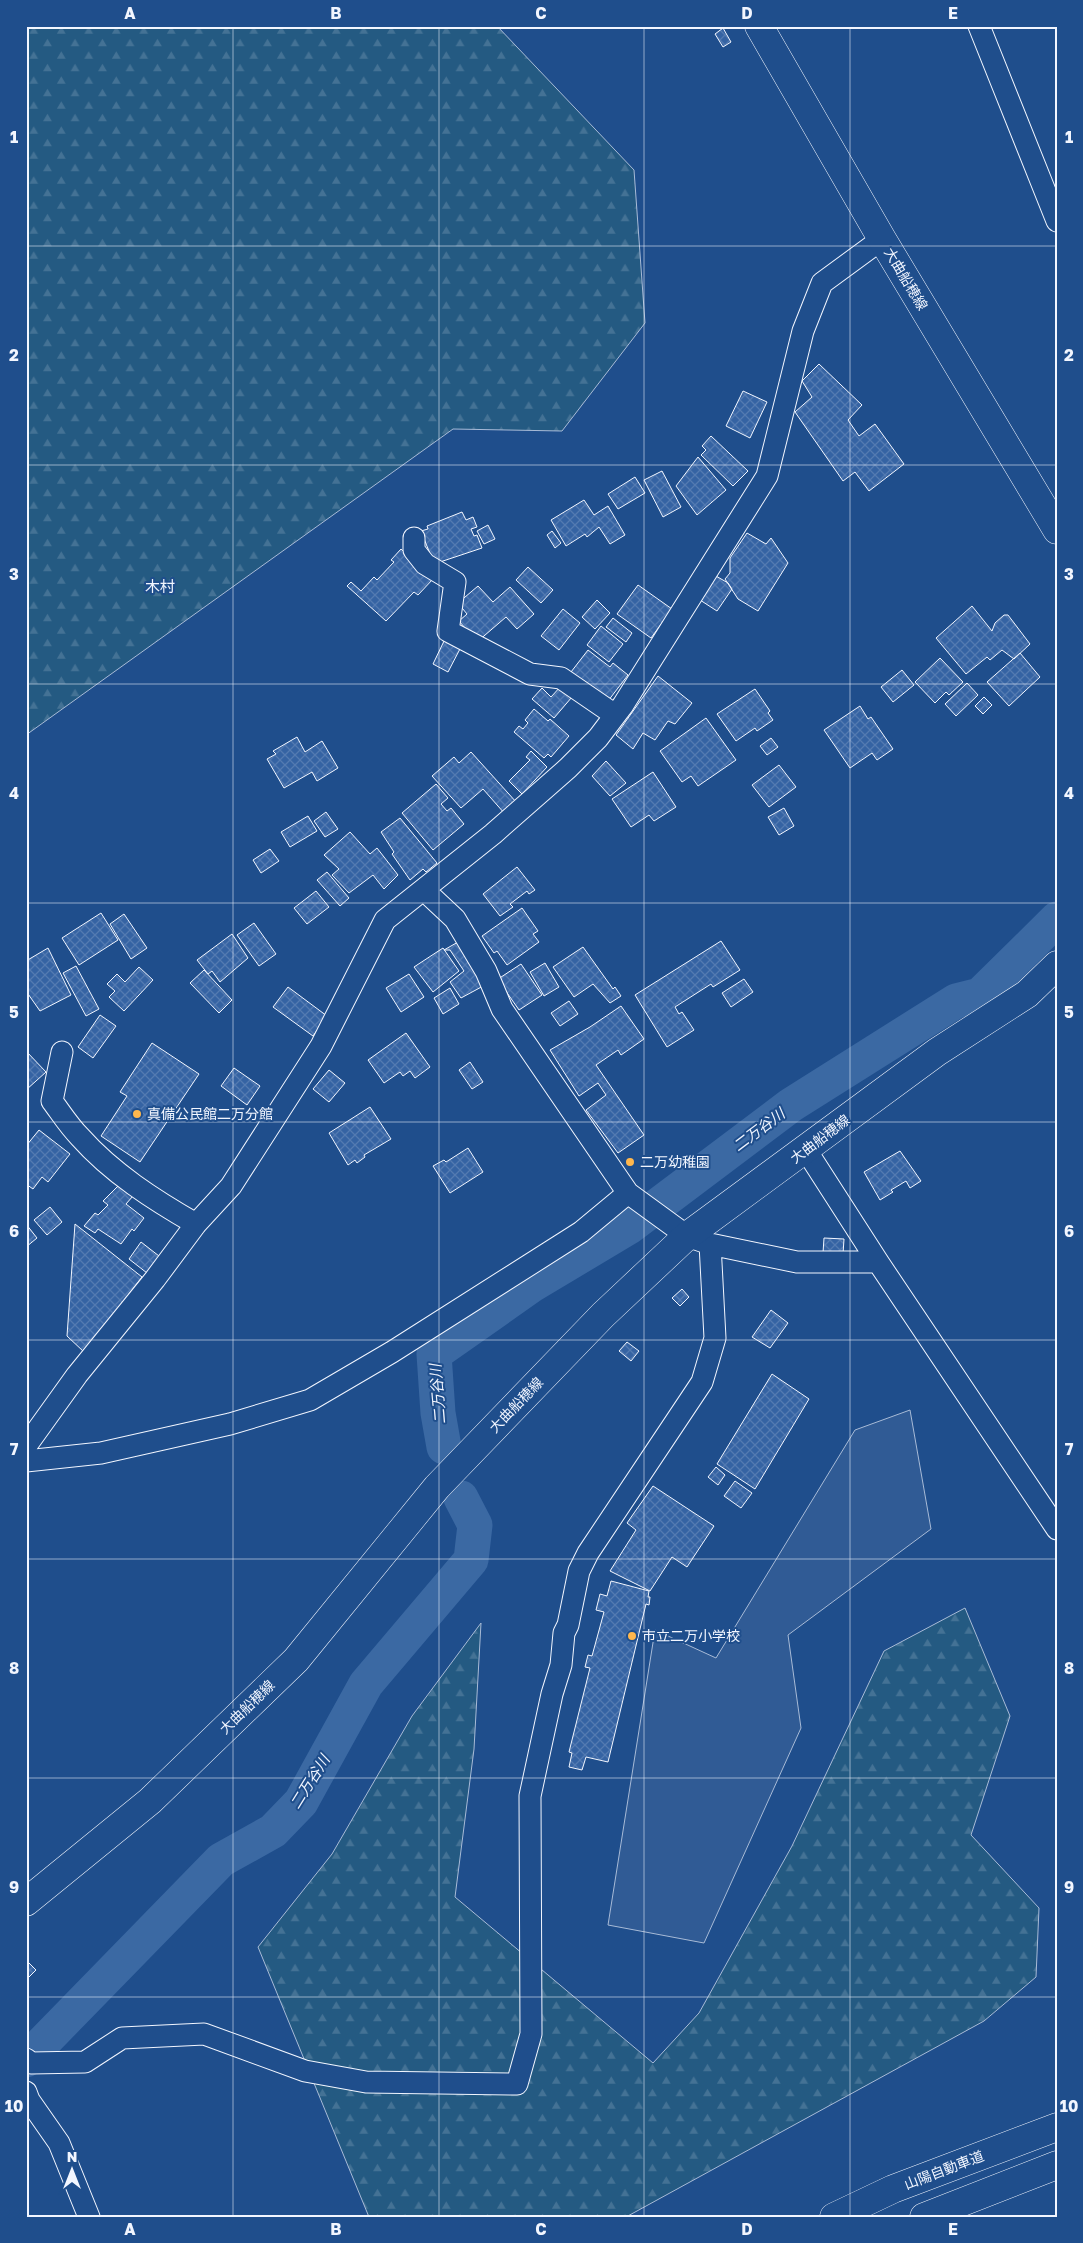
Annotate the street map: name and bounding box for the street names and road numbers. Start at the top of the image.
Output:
street label: 大曲船穂線 [881,244,932,313]
street label: 大曲船穂線 [787,1111,853,1166]
street label: 大曲船穂線 [485,1374,546,1436]
street label: 大曲船穂線 [216,1676,278,1737]
street label: 山陽自動車道 [902,2147,986,2193]

